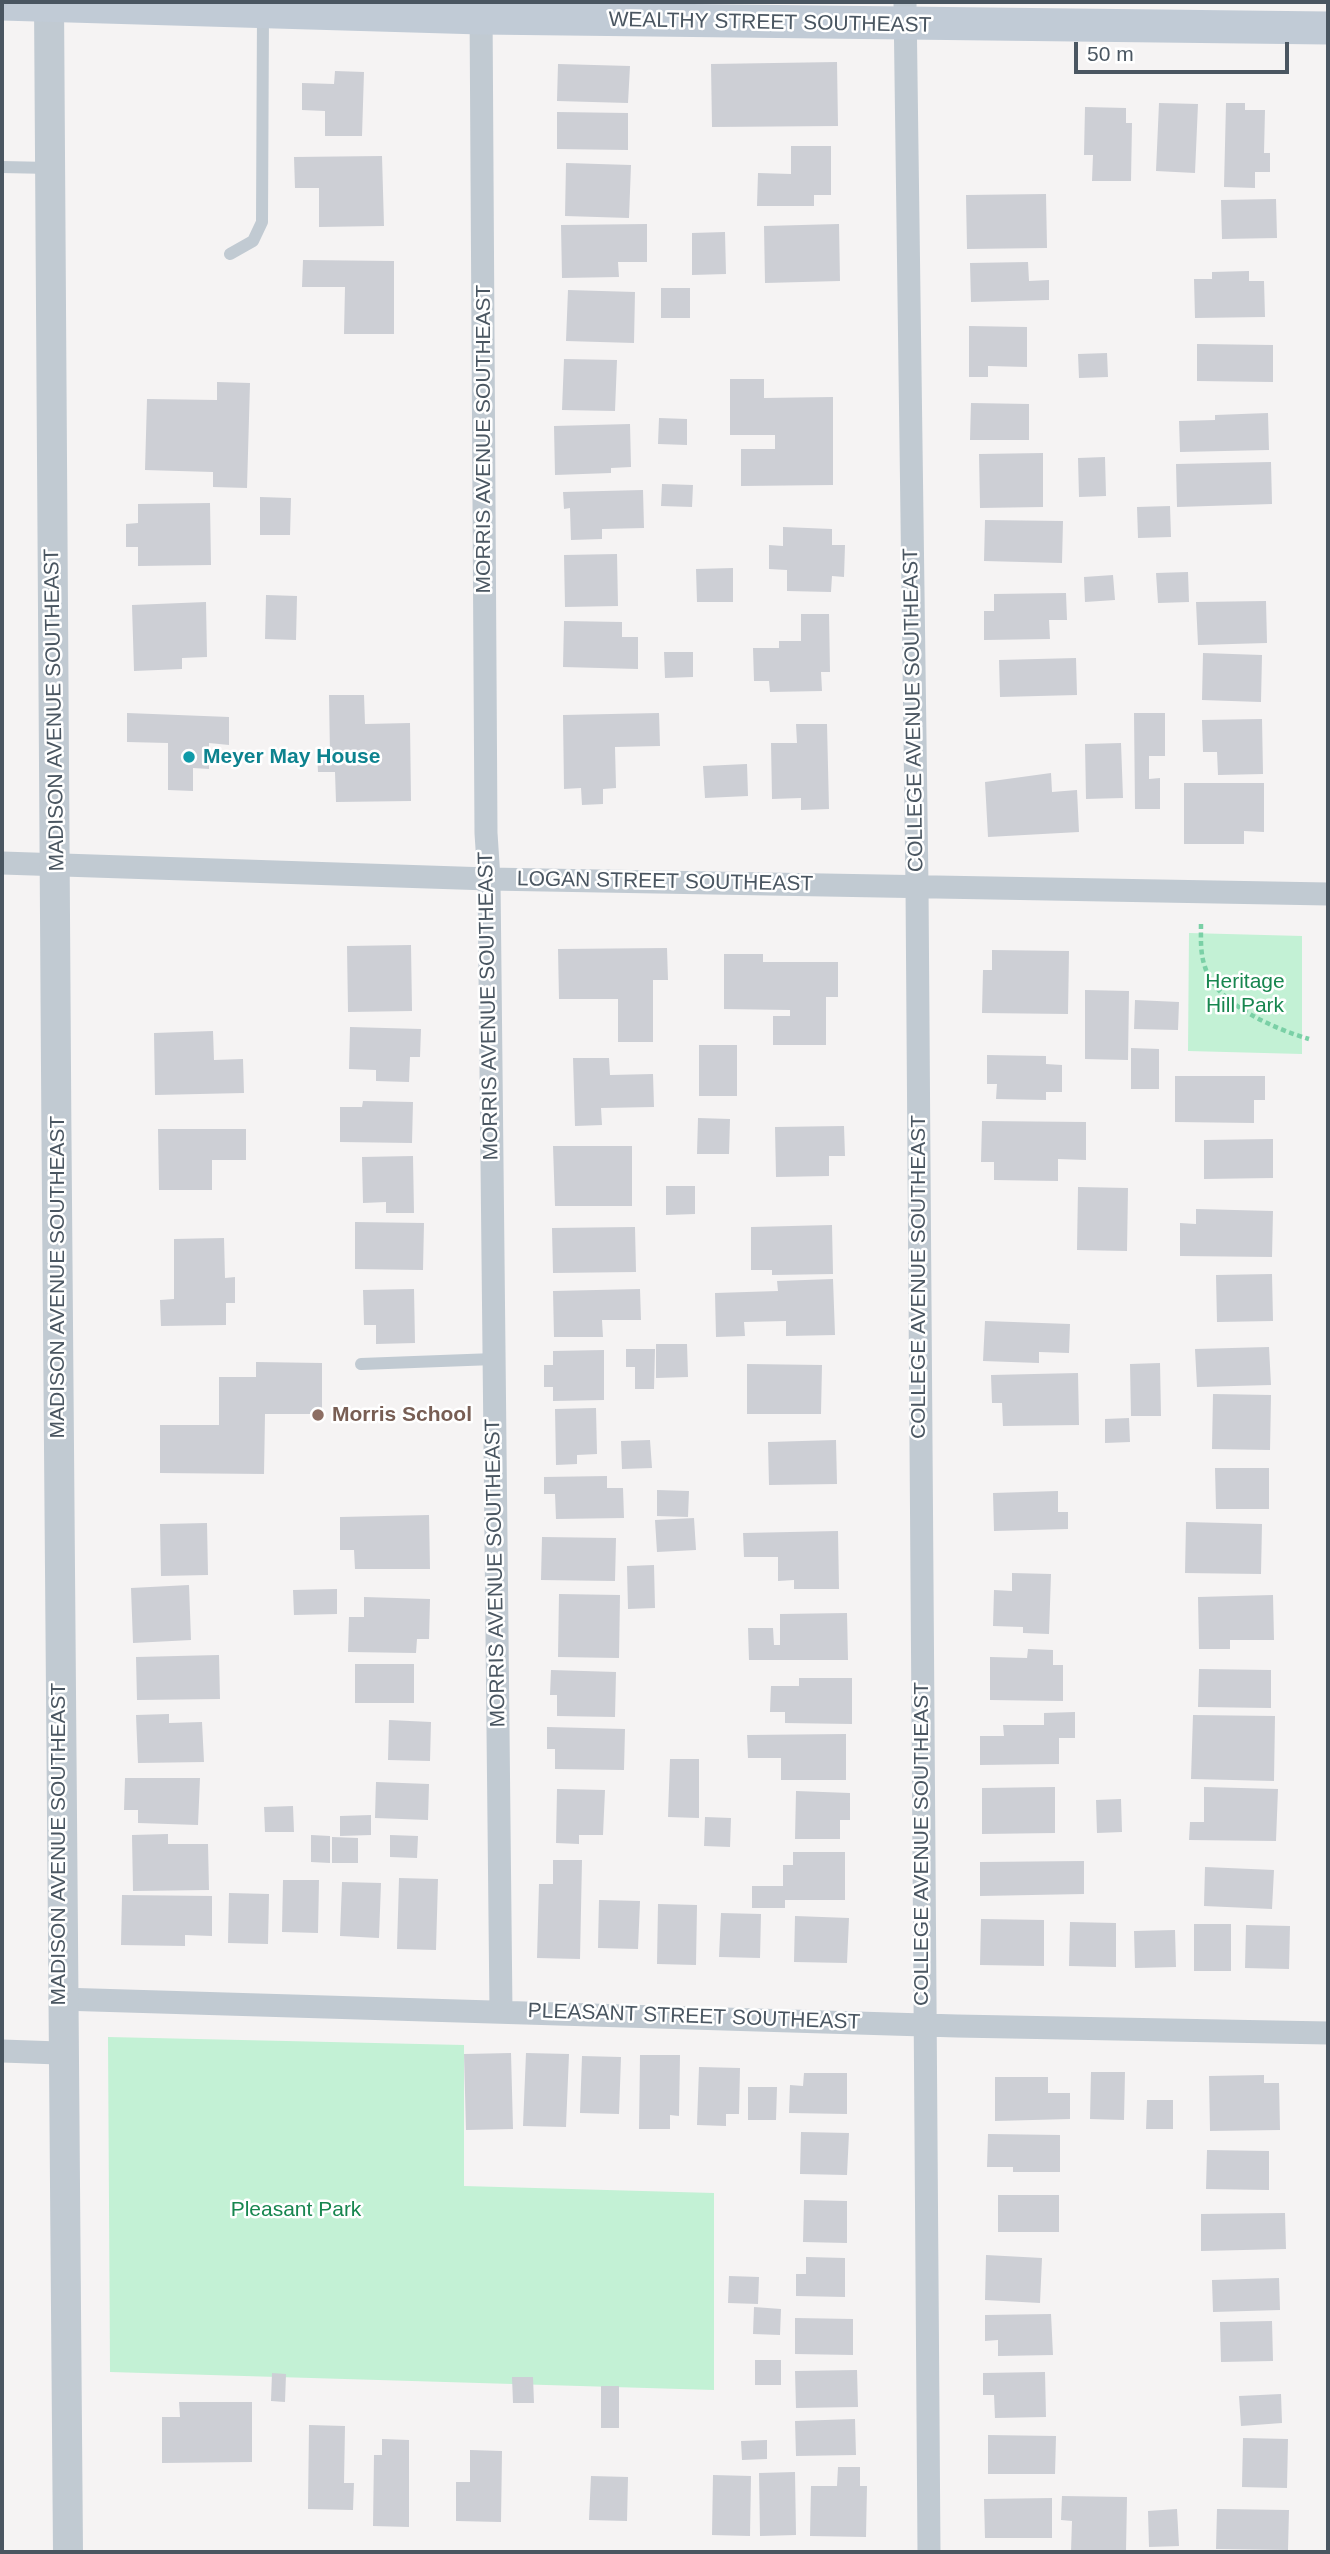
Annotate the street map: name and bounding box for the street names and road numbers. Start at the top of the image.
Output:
street label: WEALTHY STREET SOUTHEAST [608,8,932,38]
street label: MORRIS AVENUE SOUTHEAST [471,285,497,593]
street label: MADISON AVENUE SOUTHEAST [40,548,70,872]
street label: COLLEGE AVENUE SOUTHEAST [899,548,929,872]
street label: MORRIS AVENUE SOUTHEAST [474,851,504,1161]
street label: LOGAN STREET SOUTHEAST [517,867,813,897]
street label: COLLEGE AVENUE SOUTHEAST [906,1115,932,1439]
street label: MADISON AVENUE SOUTHEAST [45,1116,71,1438]
street label: MORRIS AVENUE SOUTHEAST [481,1418,511,1728]
street label: COLLEGE AVENUE SOUTHEAST [909,1682,935,2006]
street label: MADISON AVENUE SOUTHEAST [46,1683,72,2005]
street label: PLEASANT STREET SOUTHEAST [527,1999,861,2035]

